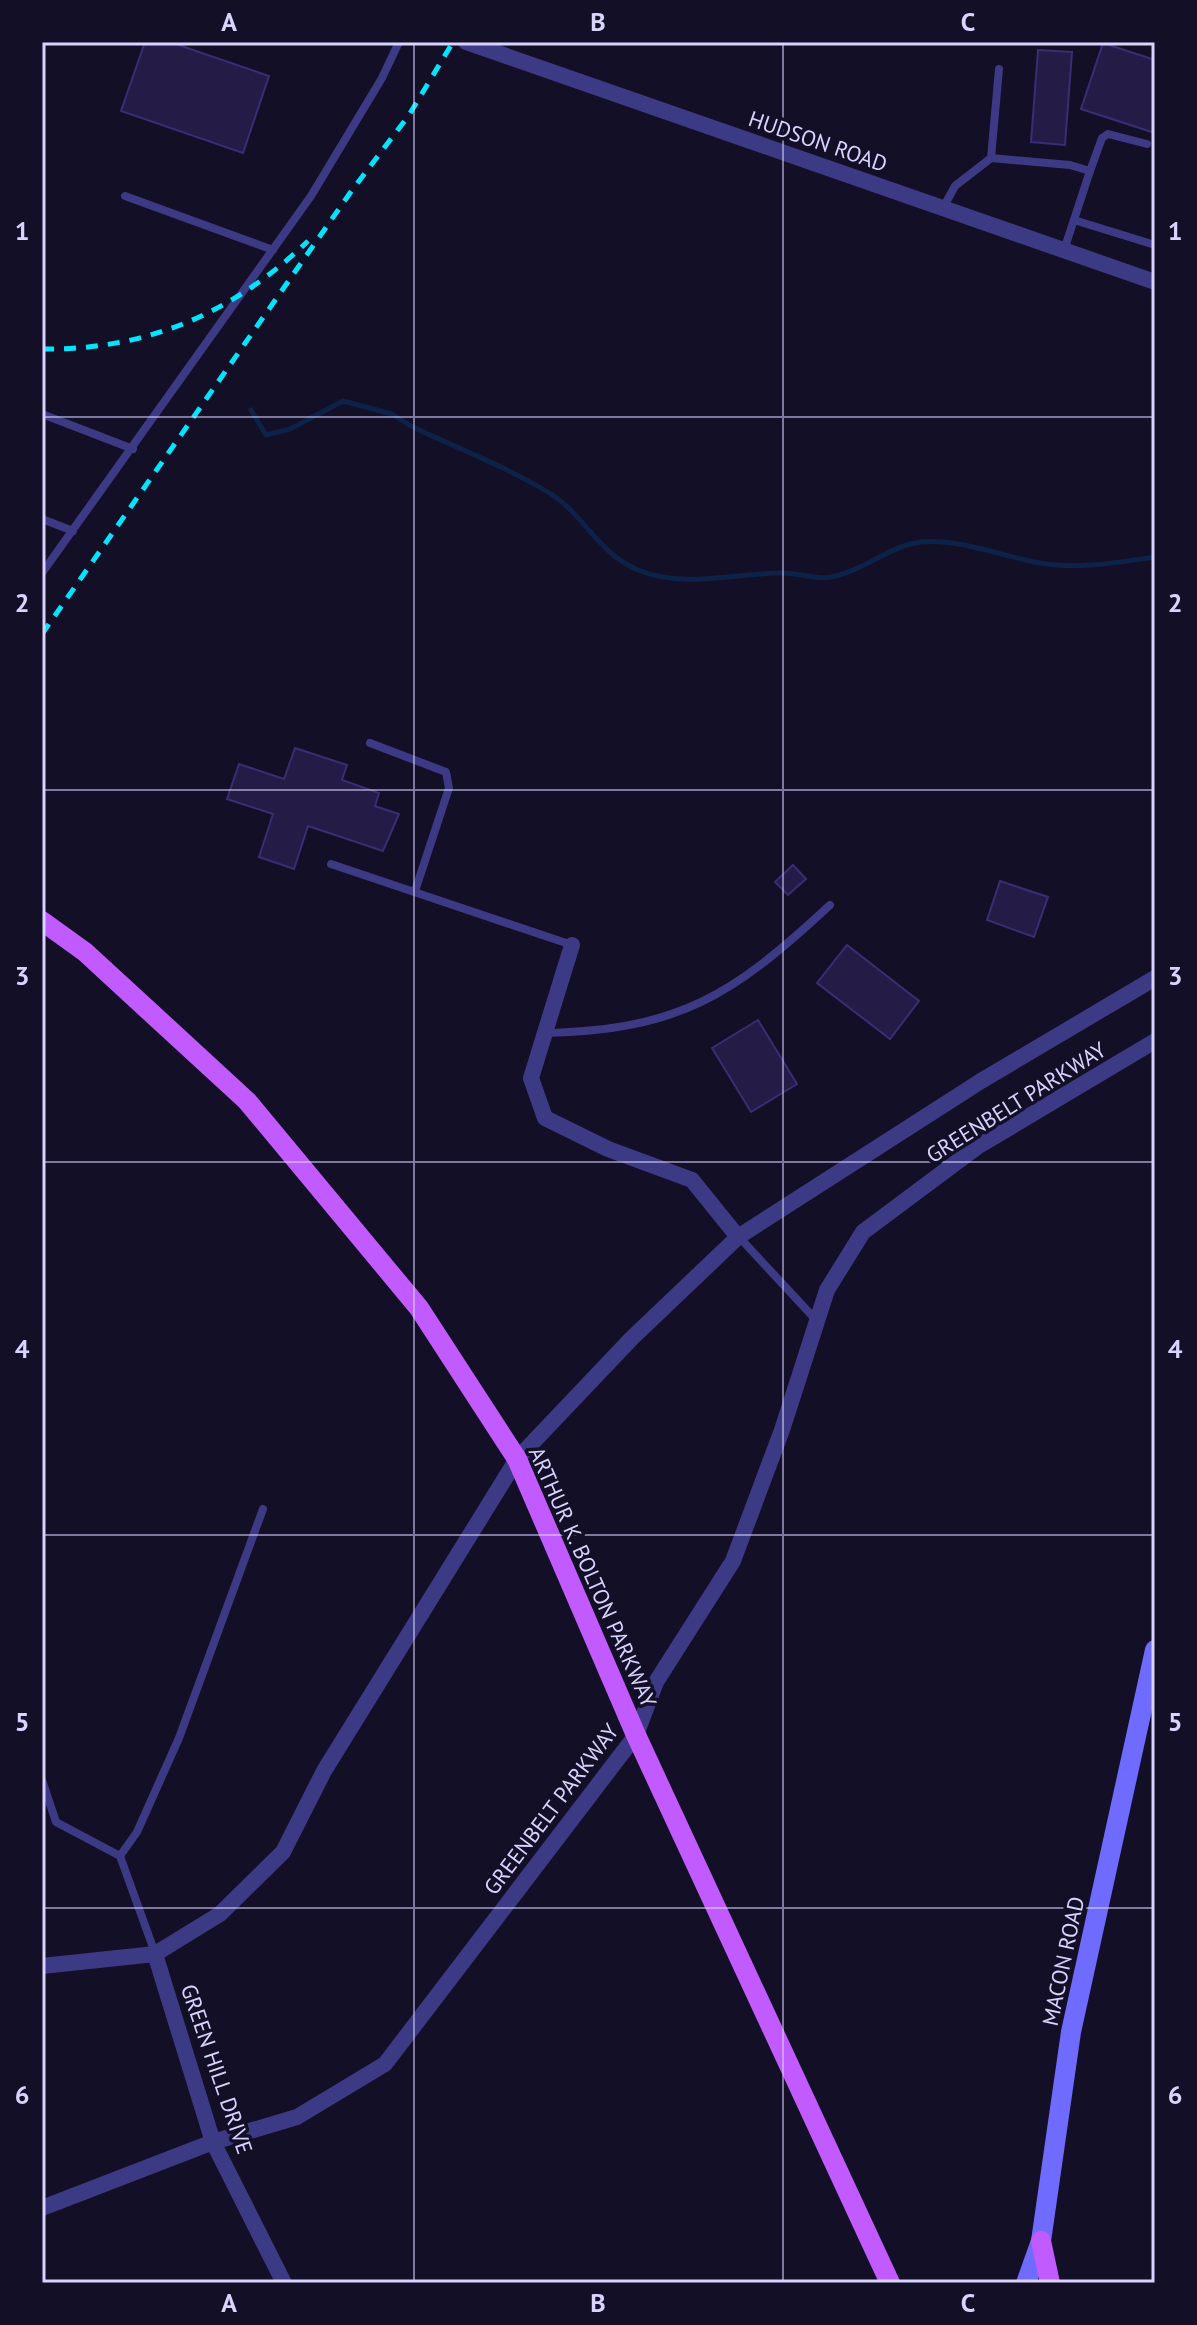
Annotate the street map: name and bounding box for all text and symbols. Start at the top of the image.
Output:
text: A [221,5,237,38]
text: B [590,5,606,38]
text: C [961,5,975,38]
street label: HUDSON ROAD [745,104,891,178]
text: 1 [15,214,29,247]
text: 1 [1168,214,1182,247]
text: 2 [15,586,29,619]
text: 2 [1168,586,1182,619]
text: 3 [15,959,29,992]
text: 3 [1168,959,1182,992]
street label: GREENBELT PARKWAY [921,1035,1112,1169]
text: 4 [15,1332,30,1365]
text: 4 [1168,1332,1183,1365]
street label: ARTHUR K. BOLTON PARKWAY [523,1442,663,1712]
text: 5 [15,1705,29,1738]
text: 5 [1168,1705,1182,1738]
street label: GREENBELT PARKWAY [478,1717,625,1900]
street label: MACON ROAD [1036,1894,1090,2028]
street label: GREEN HILL DRIVE [175,1980,259,2158]
text: 6 [15,2078,29,2111]
text: 6 [1168,2078,1182,2111]
text: A [221,2286,237,2319]
text: B [590,2286,606,2319]
text: C [961,2286,975,2319]

